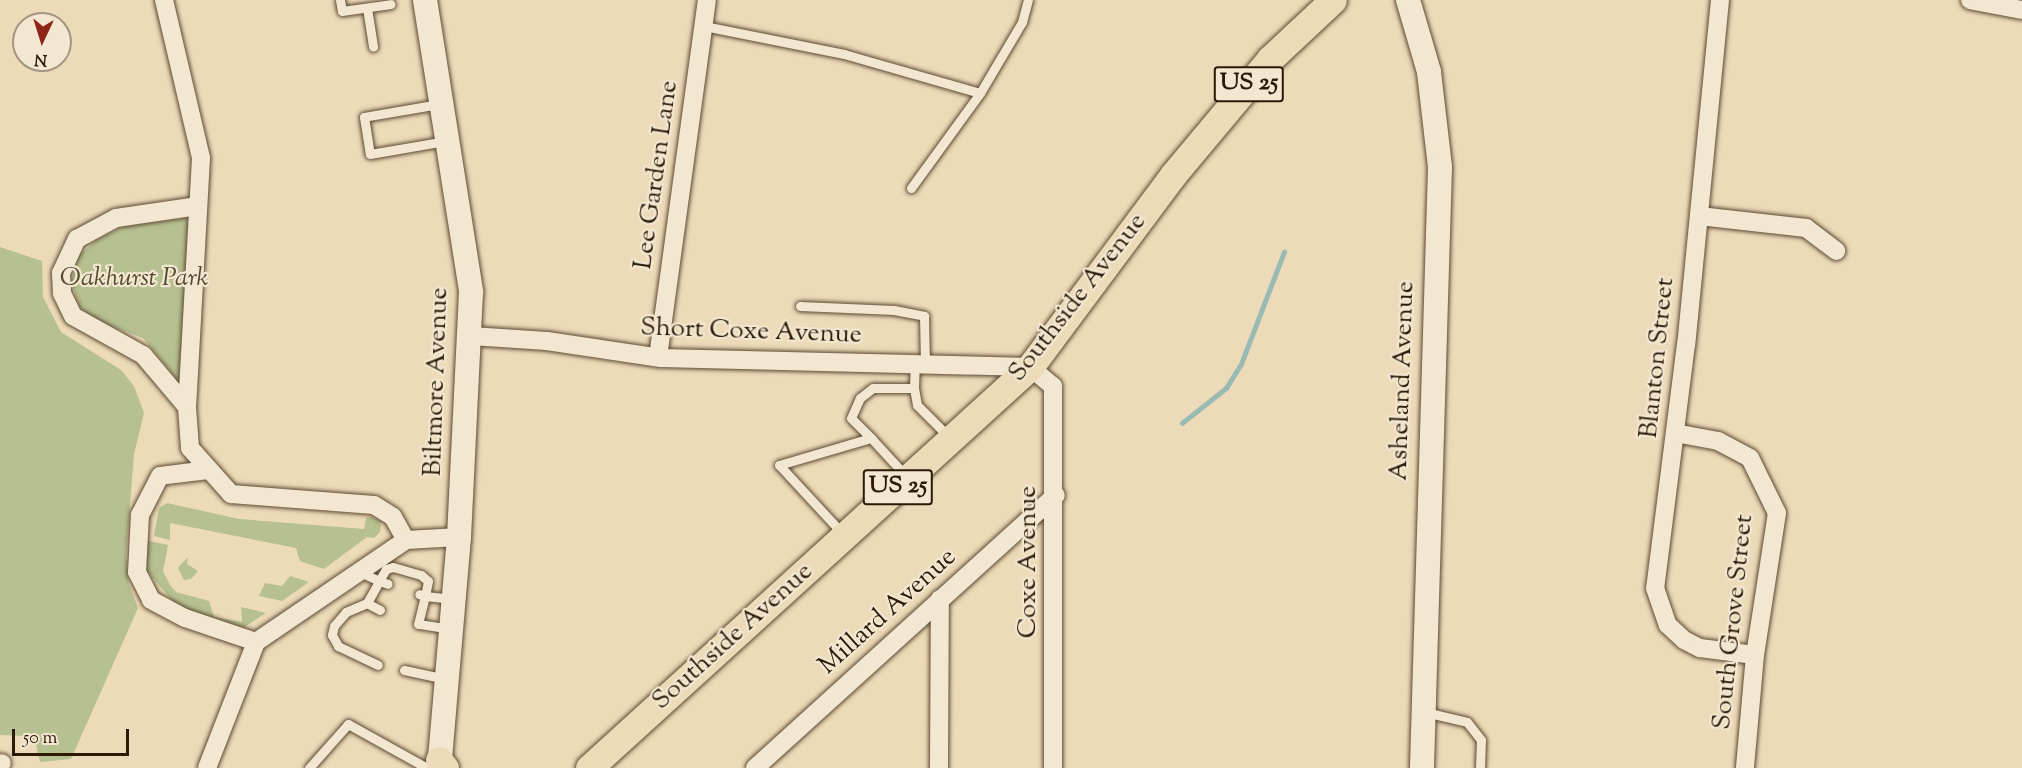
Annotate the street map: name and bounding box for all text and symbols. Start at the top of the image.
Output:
north arrow [12,12,72,72]
text: N [34,47,48,70]
road number: US 25 [1213,63,1285,105]
street label: Lee Garden Lane [628,79,686,271]
street label: Southside Avenue [1003,208,1153,388]
park label: Oakhurst Park [60,263,208,295]
street label: Blanton Street [1634,276,1682,440]
street label: Asheland Avenue [1384,281,1422,481]
street label: Biltmore Avenue [418,287,456,477]
street label: Short Coxe Avenue [640,313,862,351]
road number: US 25 [862,466,934,508]
street label: Coxe Avenue [1013,486,1045,638]
street label: South Grove Street [1707,513,1761,731]
street label: Millard Avenue [813,542,963,682]
street label: Southside Avenue [646,557,820,717]
scale bar [15,717,132,755]
text: 50 m [23,726,57,752]

